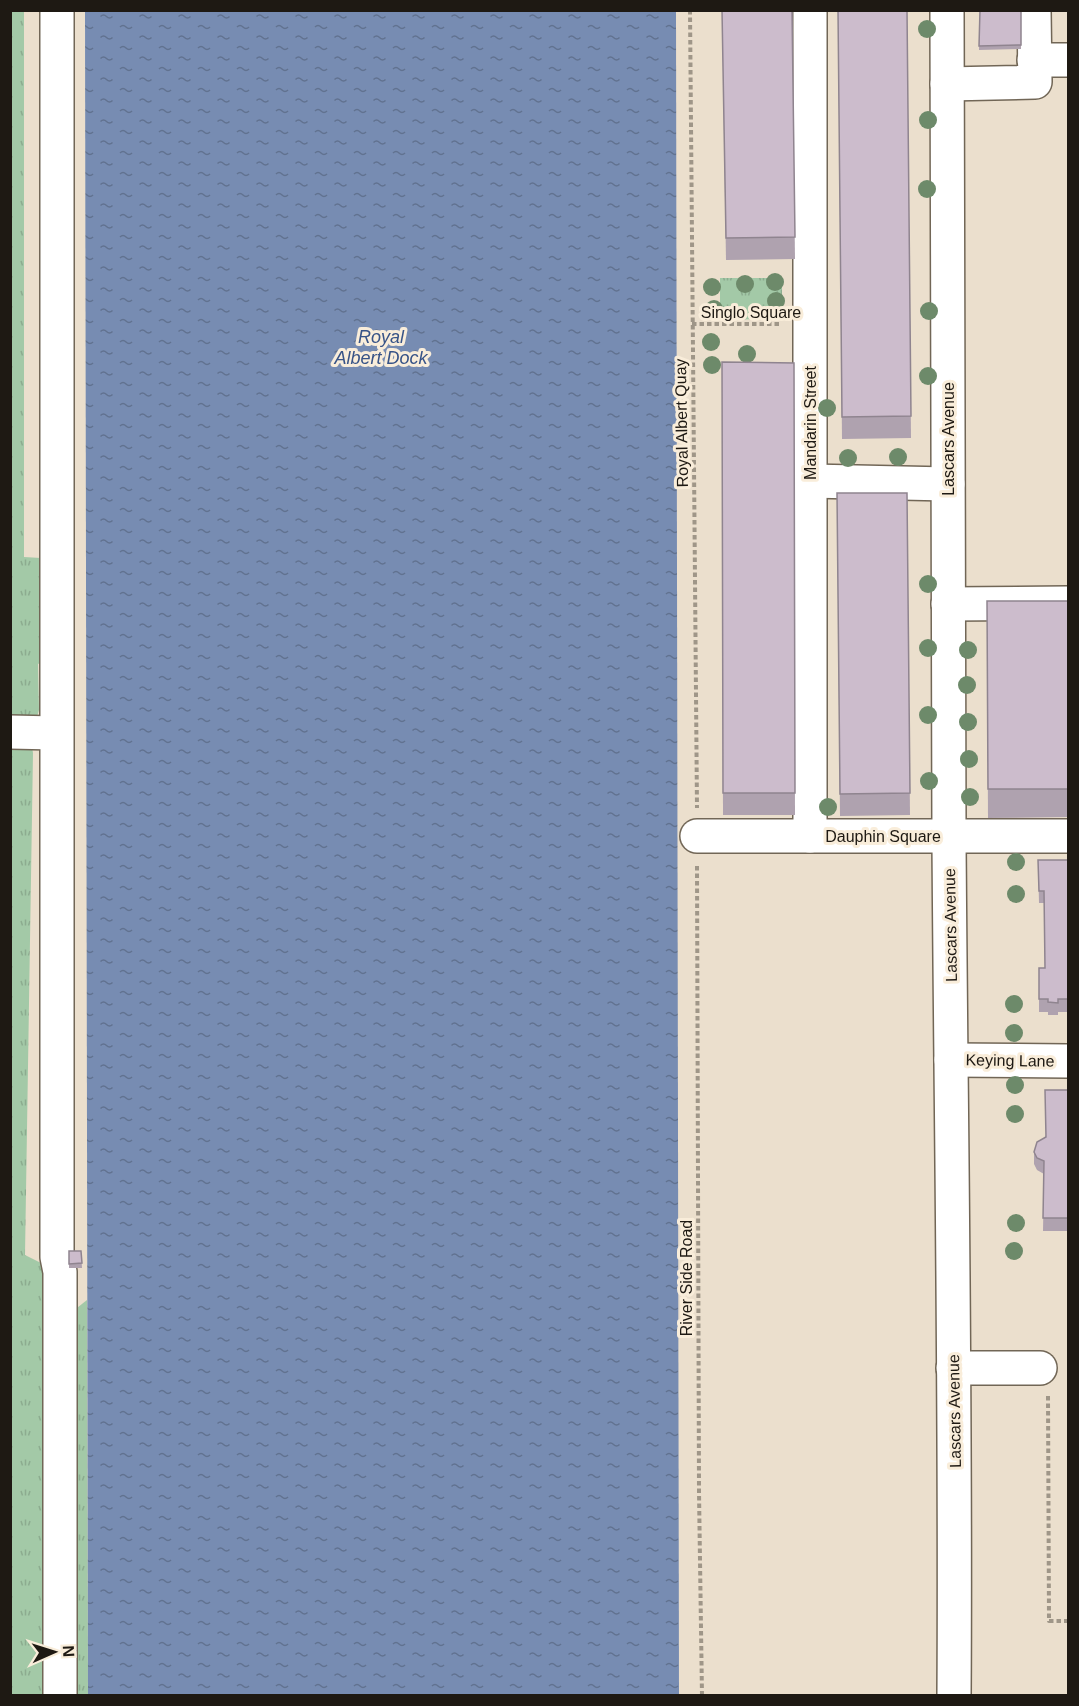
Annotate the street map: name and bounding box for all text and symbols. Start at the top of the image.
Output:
street label: Singlo Square [701,304,801,321]
water label: Royal Albert Dock [333,327,429,368]
street label: Royal Albert Quay [672,358,691,488]
street label: Mandarin Street [802,366,819,480]
street label: Lascars Avenue [940,382,957,496]
street label: Dauphin Square [825,828,941,845]
street label: Lascars Avenue [941,868,960,982]
street label: Keying Lane [965,1051,1055,1070]
street label: River Side Road [678,1220,695,1336]
street label: Lascars Avenue [945,1354,964,1468]
north arrow [24,1622,84,1682]
text: N [60,1645,77,1657]

